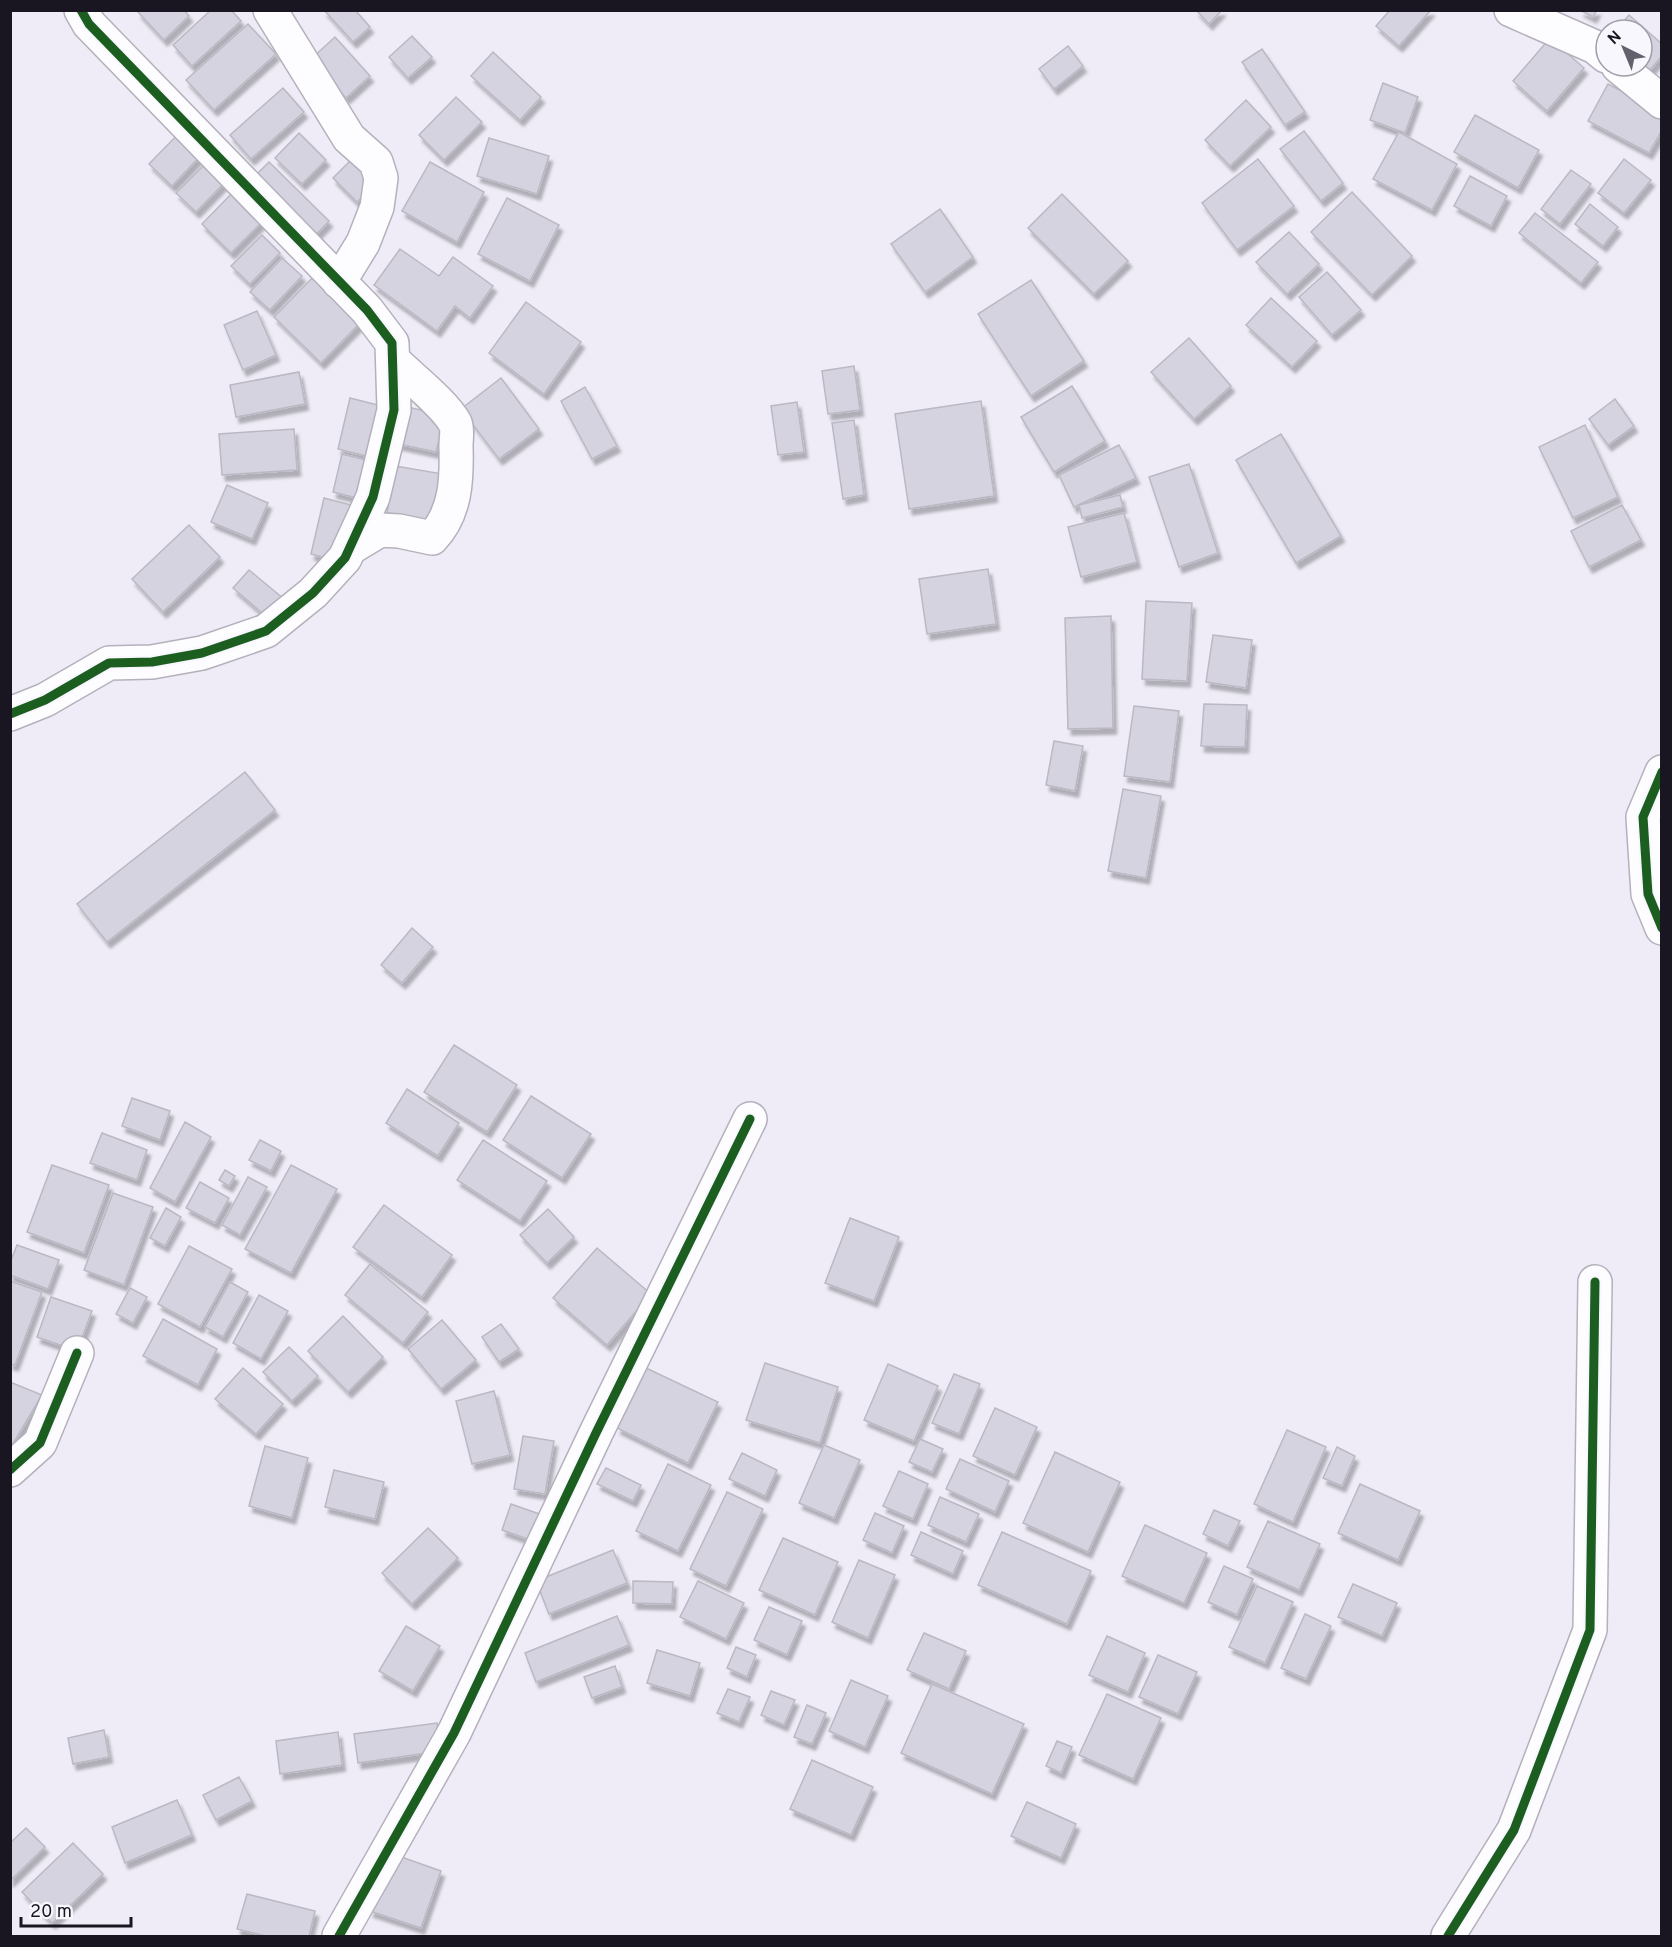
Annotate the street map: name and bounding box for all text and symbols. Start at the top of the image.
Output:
north arrow [1594,18,1654,78]
text: N [1604,27,1626,50]
scale bar [21,1890,130,1928]
text: 20 m [30,1901,72,1924]

